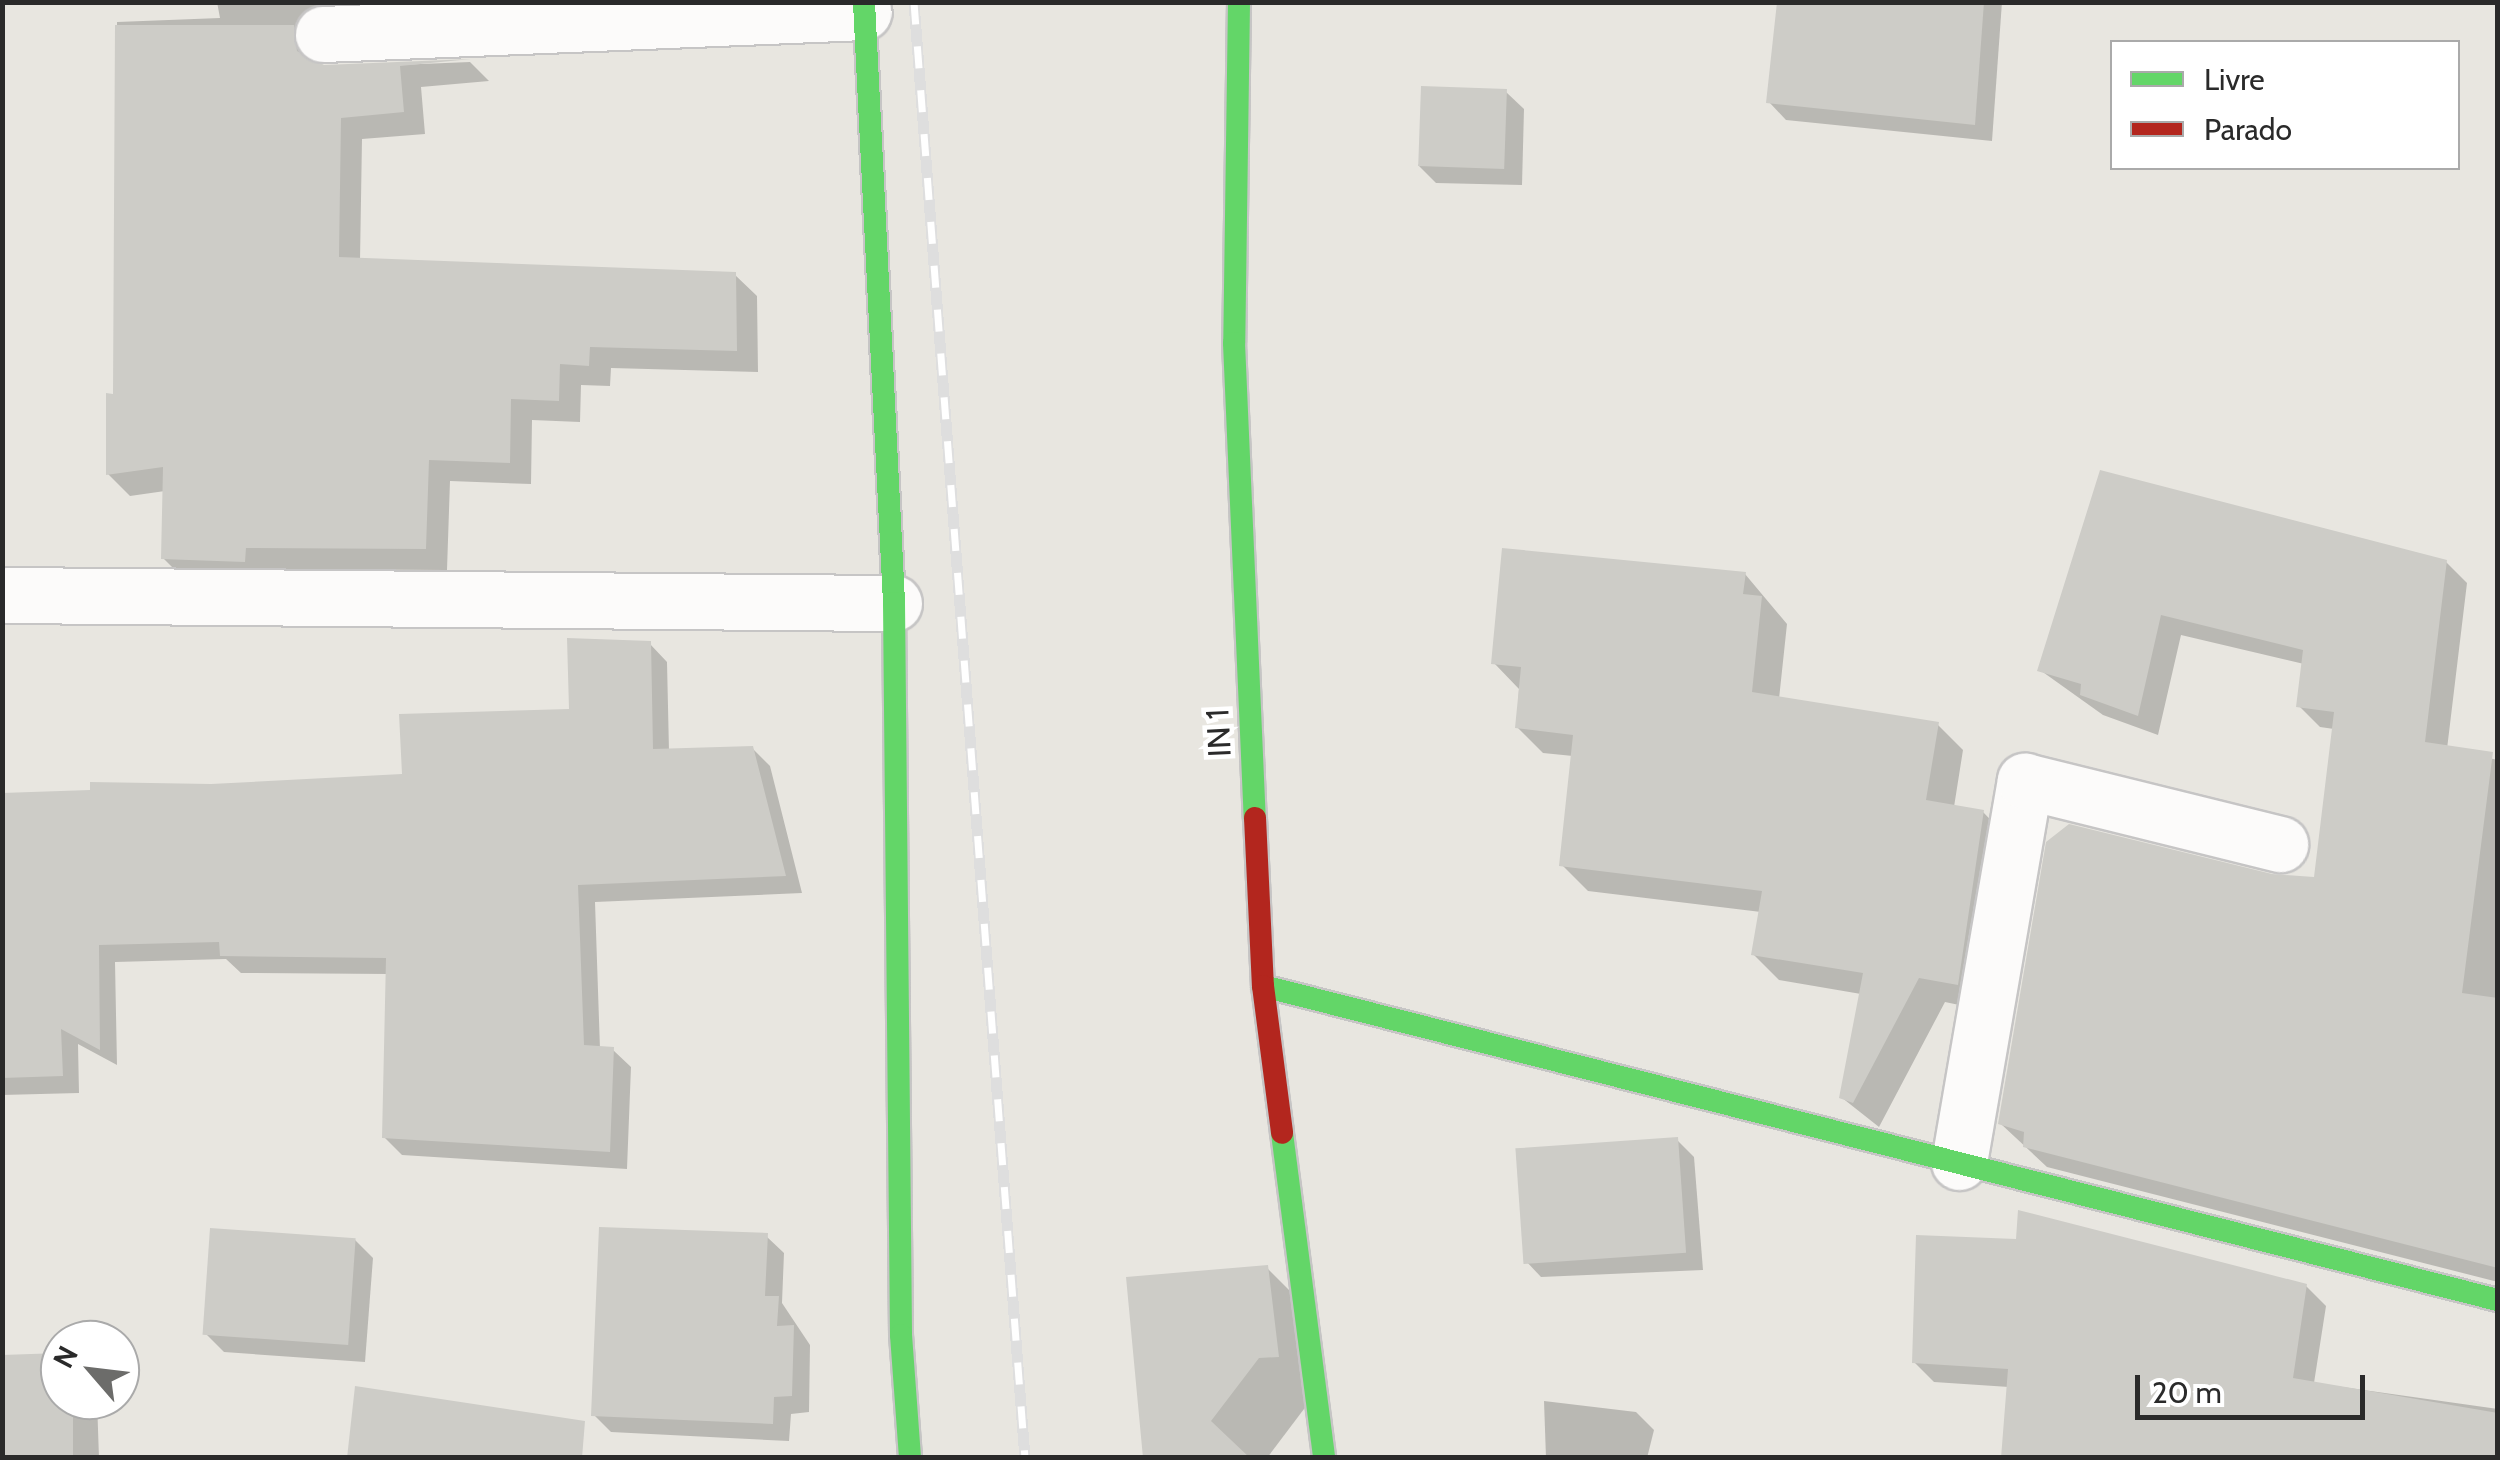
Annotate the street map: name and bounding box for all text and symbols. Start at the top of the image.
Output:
legend [2110,40,2460,170]
text: Livre [2204,61,2265,98]
text: Parado [2204,111,2292,148]
street label: IN 1 [1199,708,1239,758]
north arrow [40,1320,140,1420]
text: N [46,1340,85,1374]
scale bar [2140,1355,2370,1417]
text: 20 m [2152,1374,2222,1411]

